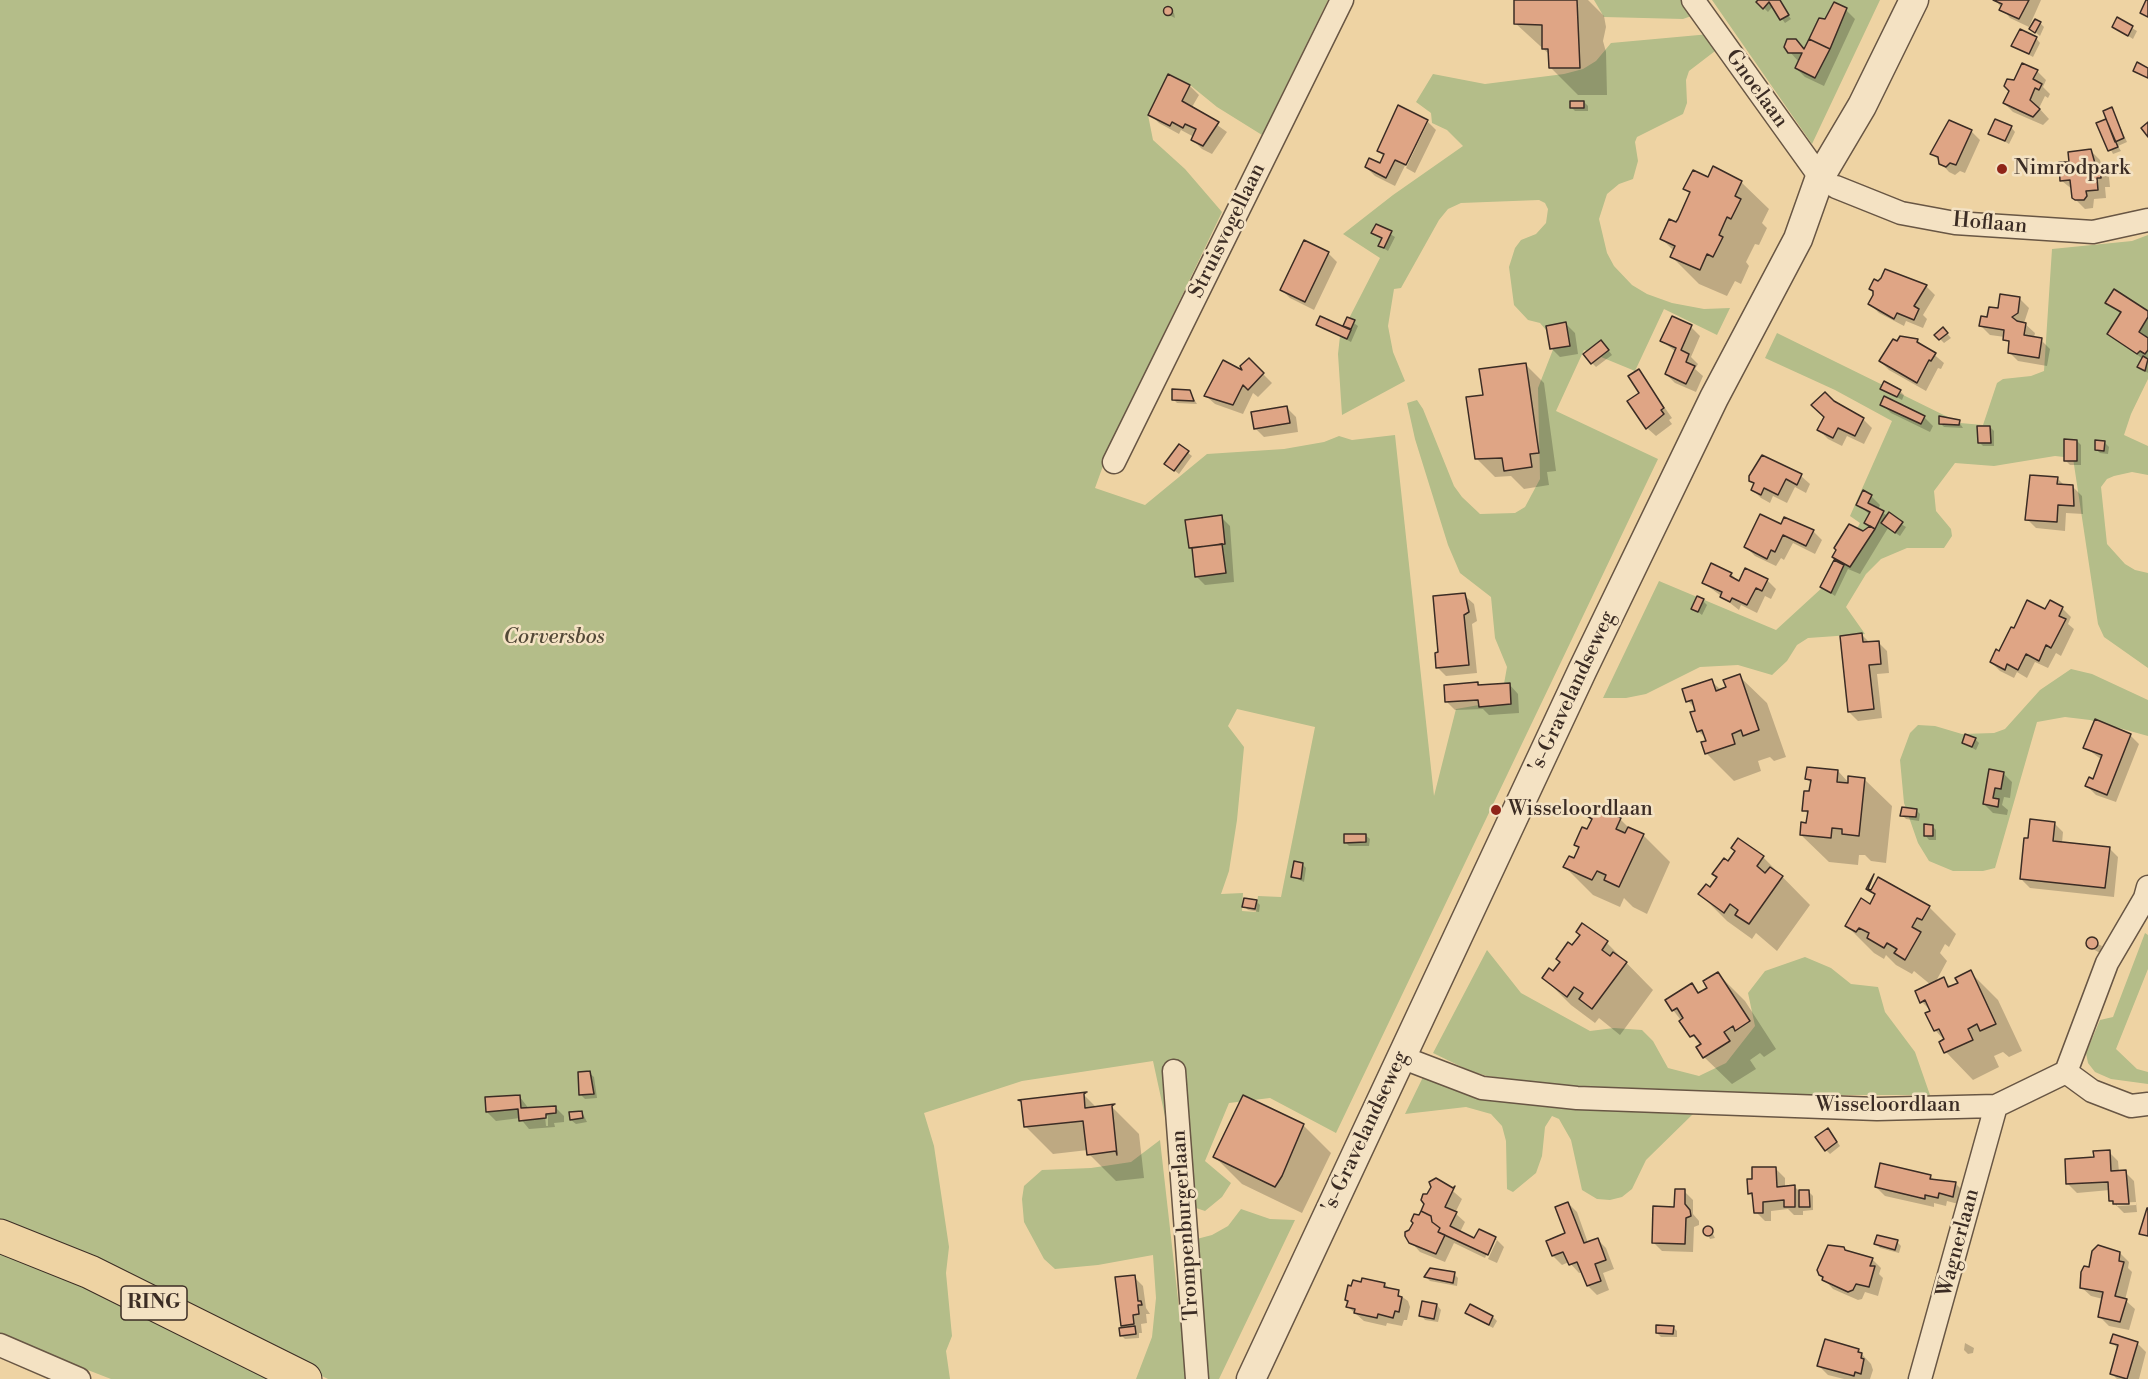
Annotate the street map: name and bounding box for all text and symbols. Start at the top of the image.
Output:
street label: Gnoelaan [1719,45,1793,133]
place label: Nimrodpark [2014,156,2130,182]
street label: Struisvogellaan [1184,159,1272,303]
marker: Nimrodpark [1995,162,2009,176]
street label: Hoflaan [1952,208,2028,240]
street label: 's-Gravelandseweg [1525,607,1621,777]
park label: Corversbos [503,625,605,651]
place label: Wisseloordlaan [1508,797,1653,823]
marker: Wisseloordlaan [1489,803,1503,817]
street label: 's-Gravelandseweg [1318,1047,1414,1217]
street label: Wisseloordlaan [1816,1093,1960,1119]
street label: Trompenburgerlaan [1167,1129,1205,1321]
street label: Wagnerlaan [1932,1186,1986,1300]
road number: RING [121,1286,187,1320]

